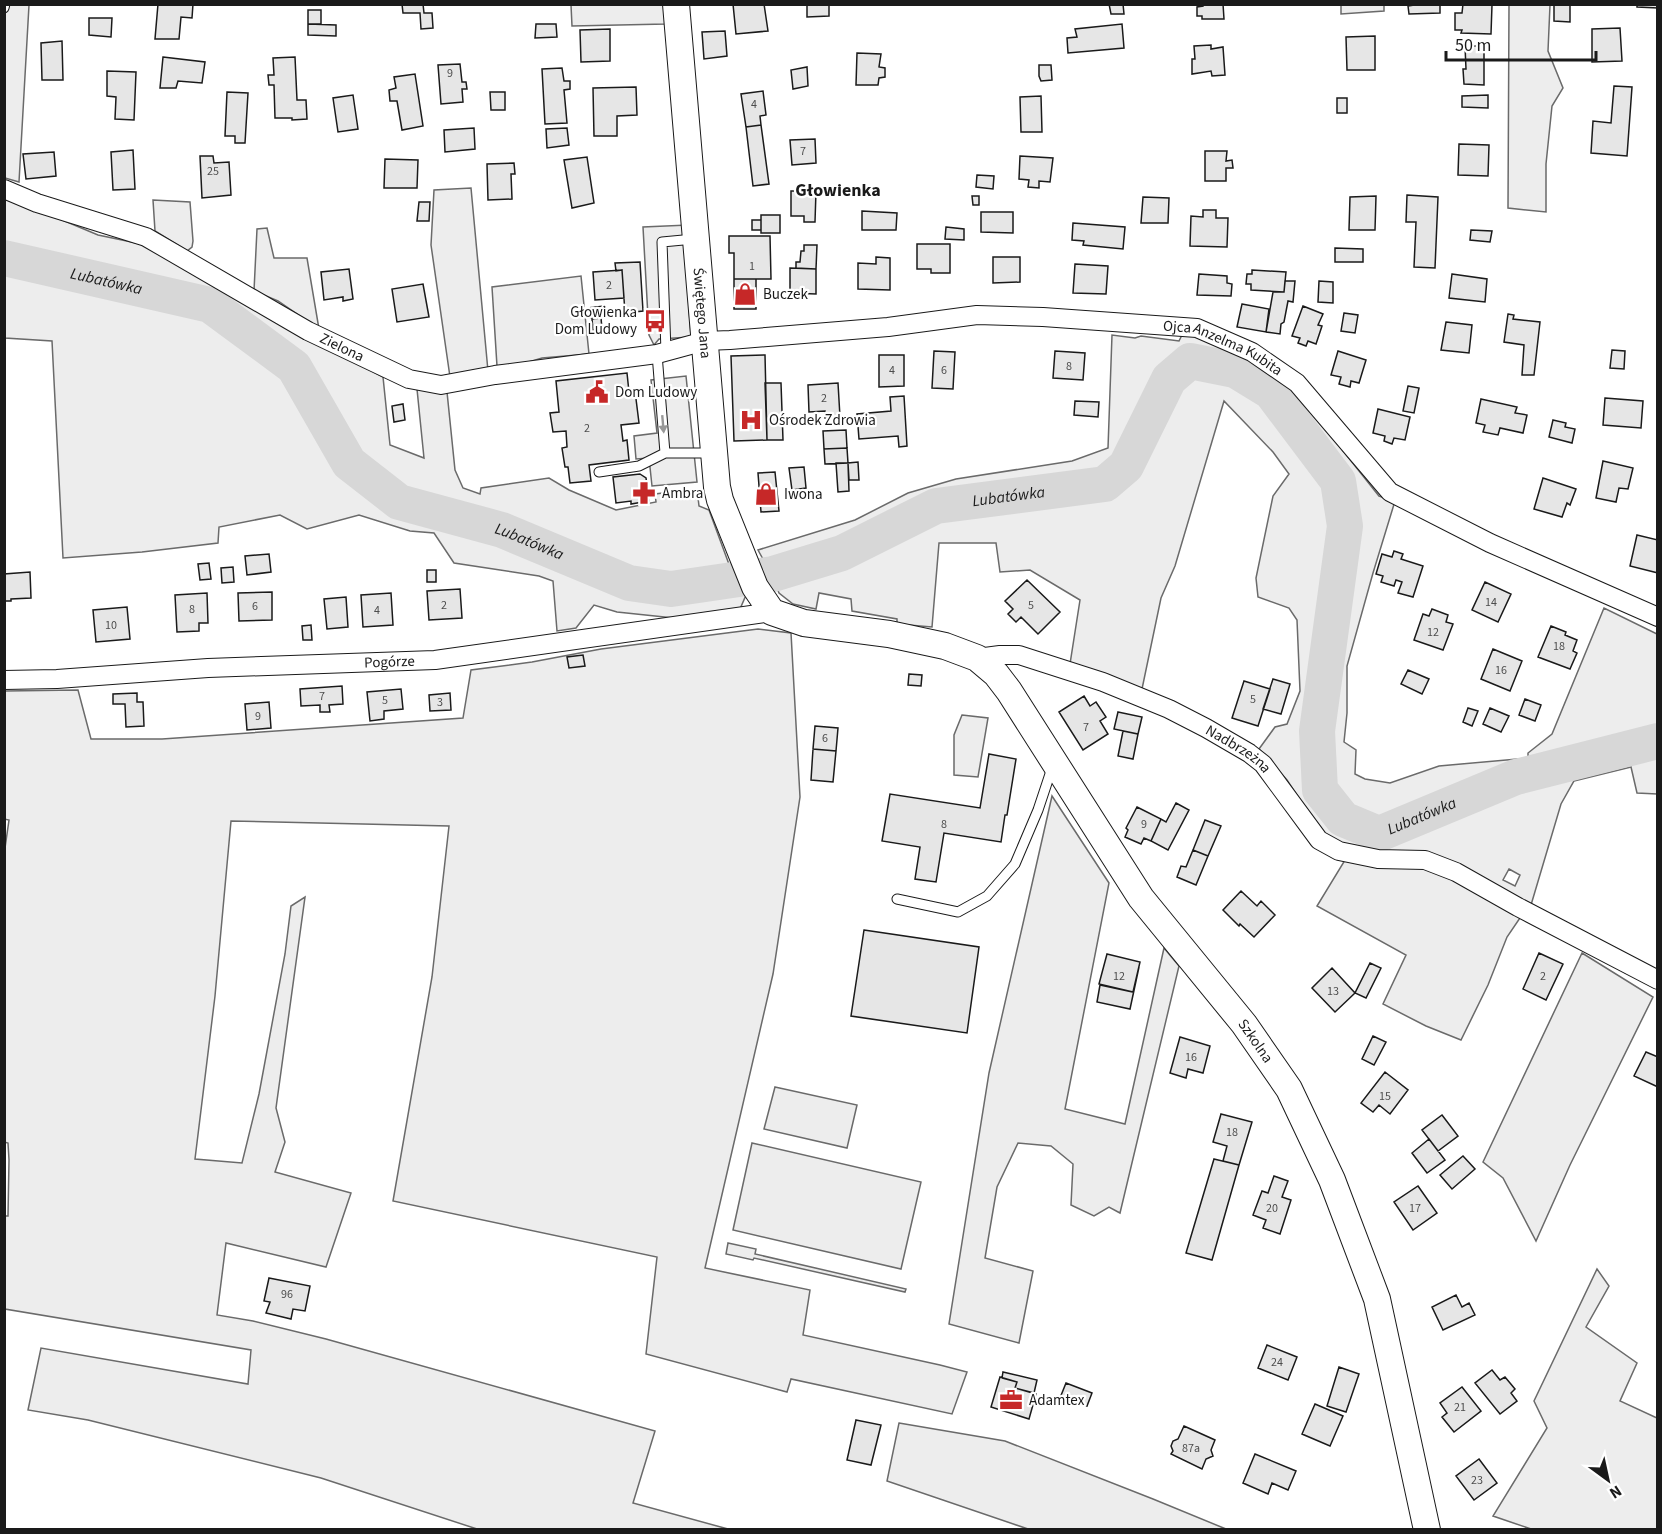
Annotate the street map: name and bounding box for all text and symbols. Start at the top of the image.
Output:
scale bar [1446,24,1596,62]
text: 50 m [1455,33,1491,58]
house number: 9 [447,65,453,82]
house number: 4 [751,96,757,113]
house number: 7 [800,143,806,160]
house number: 25 [207,163,219,180]
district label: Głowienka [795,178,881,203]
house number: 1 [749,258,755,275]
water label: Lubatówka [68,263,145,300]
street label: Świętego Jana [688,267,717,359]
house number: 2 [606,277,612,294]
shop icon: Buczek [732,281,758,307]
place label: Buczek [763,284,808,305]
place label: Głowienka Dom Ludowy [555,302,637,340]
bus stop icon: Głowienka Dom Ludowy [642,308,668,334]
street label: Ojca Anzelma Kubita [1162,315,1287,380]
street label: Zielona [316,328,368,367]
house number: 8 [1066,358,1072,375]
house number: 4 [889,362,895,379]
house number: 6 [941,362,947,379]
public building icon: Dom Ludowy [584,379,610,405]
place label: Dom Ludowy [615,382,697,403]
house number: 2 [821,390,827,407]
hospital icon: Ośrodek Zdrowia [738,407,764,433]
place label: Ośrodek Zdrowia [769,410,876,431]
one-way arrow [658,415,668,434]
house number: 2 [584,420,590,437]
pharmacy icon: Ambra [631,480,657,506]
shop icon: Iwona [753,481,779,507]
water label: Lubatówka [971,481,1047,512]
place label: Ambra [662,483,703,504]
place label: Iwona [784,484,823,505]
water label: Lubatówka [492,518,568,566]
house number: 14 [1485,594,1497,611]
house number: 2 [441,597,447,614]
house number: 5 [1028,597,1034,614]
house number: 6 [252,598,258,615]
house number: 8 [189,601,195,618]
house number: 4 [374,602,380,619]
house number: 10 [105,617,117,634]
house number: 12 [1427,624,1439,641]
house number: 18 [1553,638,1565,655]
street label: Pogórze [364,650,415,673]
house number: 16 [1495,662,1507,679]
house number: 7 [319,688,325,705]
house number: 5 [1250,691,1256,708]
house number: 5 [382,692,388,709]
house number: 3 [437,694,443,711]
house number: 9 [255,708,261,725]
house number: 7 [1083,719,1089,736]
street label: Nadbrzeżna [1202,720,1277,777]
house number: 6 [822,730,828,747]
water label: Lubatówka [1384,792,1460,840]
house number: 8 [941,816,947,833]
house number: 9 [1141,816,1147,833]
house number: 12 [1113,968,1125,985]
house number: 2 [1540,968,1546,985]
house number: 13 [1327,983,1339,1000]
street label: Szkolna [1233,1014,1278,1067]
house number: 16 [1185,1049,1197,1066]
house number: 15 [1379,1088,1391,1105]
house number: 18 [1226,1124,1238,1141]
house number: 20 [1266,1200,1278,1217]
house number: 17 [1409,1200,1421,1217]
house number: 96 [281,1286,293,1303]
house number: 24 [1271,1354,1283,1371]
office icon: Adamtex [998,1387,1024,1413]
place label: Adamtex [1029,1390,1085,1411]
house number: 21 [1454,1399,1466,1416]
house number: 87a [1182,1440,1200,1457]
north arrow [1578,1450,1638,1510]
house number: 23 [1471,1472,1483,1489]
text: N [1605,1480,1626,1504]

